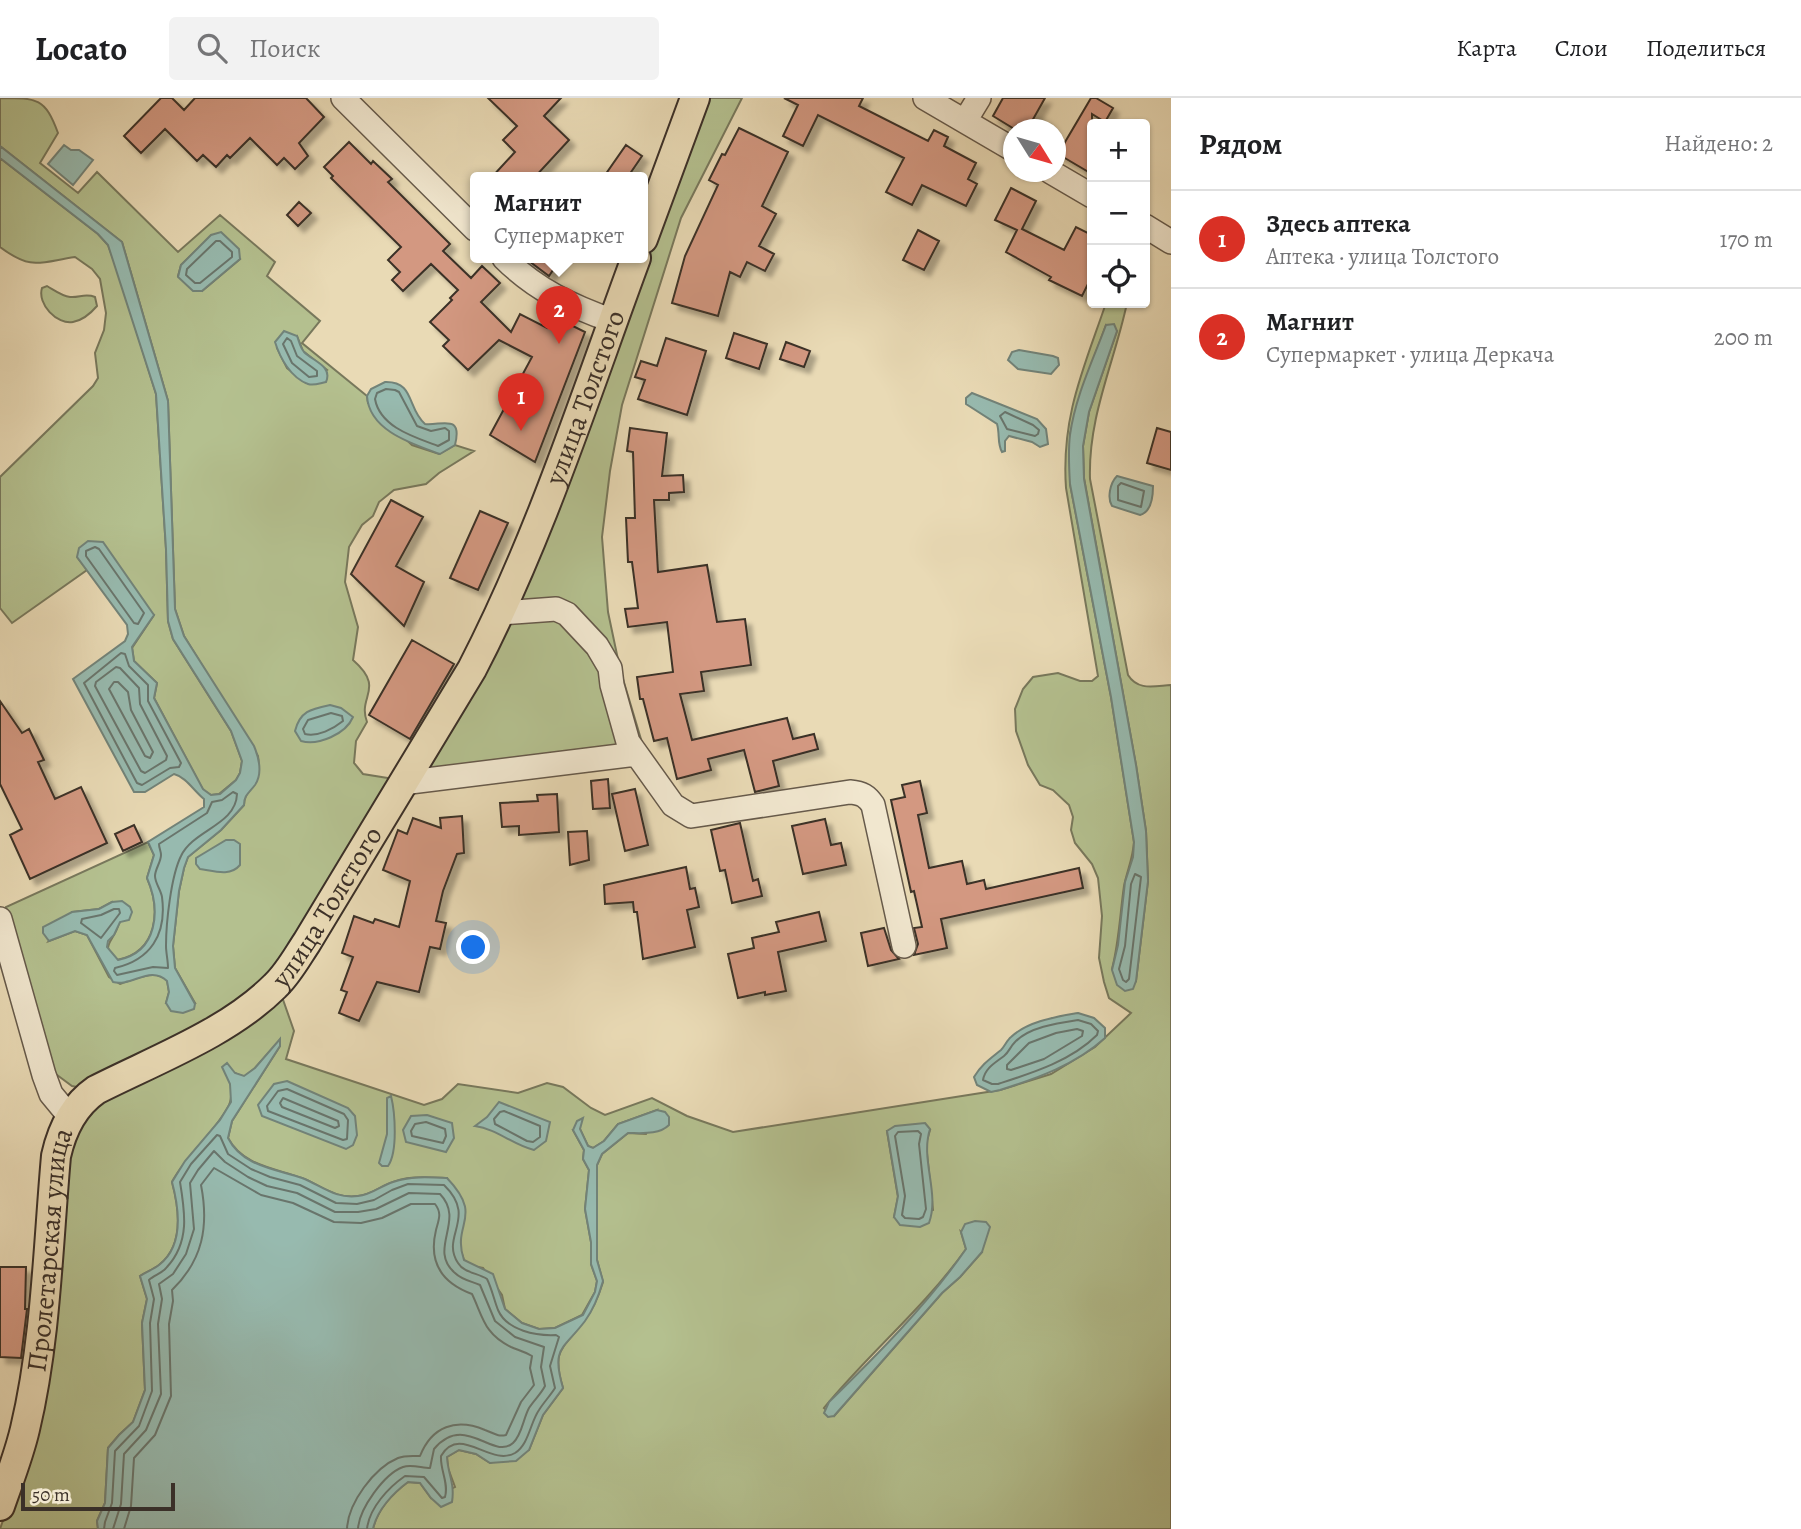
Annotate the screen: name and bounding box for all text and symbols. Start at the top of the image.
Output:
search box [169,17,659,80]
text: Locato [35,26,127,71]
icon: search [193,29,231,67]
text: Поиск [249,31,320,66]
text: Карта [1456,32,1517,64]
text: Слои [1555,32,1608,64]
text: Поделиться [1646,32,1766,64]
north arrow [1003,119,1066,182]
map controls [1087,119,1150,308]
button: + [1087,119,1150,182]
text: Рядом [1199,124,1282,164]
text: Найдено: 2 [1664,128,1773,159]
popup [470,172,648,263]
button: − [1087,182,1150,245]
text: Магнит [494,185,582,220]
text: Здесь аптека [1266,206,1411,241]
text: Супермаркет [494,220,624,251]
text: 1 [1218,224,1226,255]
text: 170 m [1720,224,1773,255]
text: Аптека · улица Толстого [1266,241,1499,272]
button: locate [1087,245,1150,308]
pin: 2 [536,286,582,344]
text: Магнит [1266,304,1354,339]
street label: улица Толстого [536,305,634,491]
text: 2 [1216,322,1228,353]
text: 200 m [1714,322,1773,353]
text: Супермаркет · улица Деркача [1266,339,1554,370]
pin: 1 [498,373,544,431]
street label: улица Толстого [262,819,392,997]
your location [456,930,490,964]
street label: Пролетарская улица [17,1122,82,1374]
scale bar [21,1480,175,1512]
text: 50 m [32,1482,70,1508]

